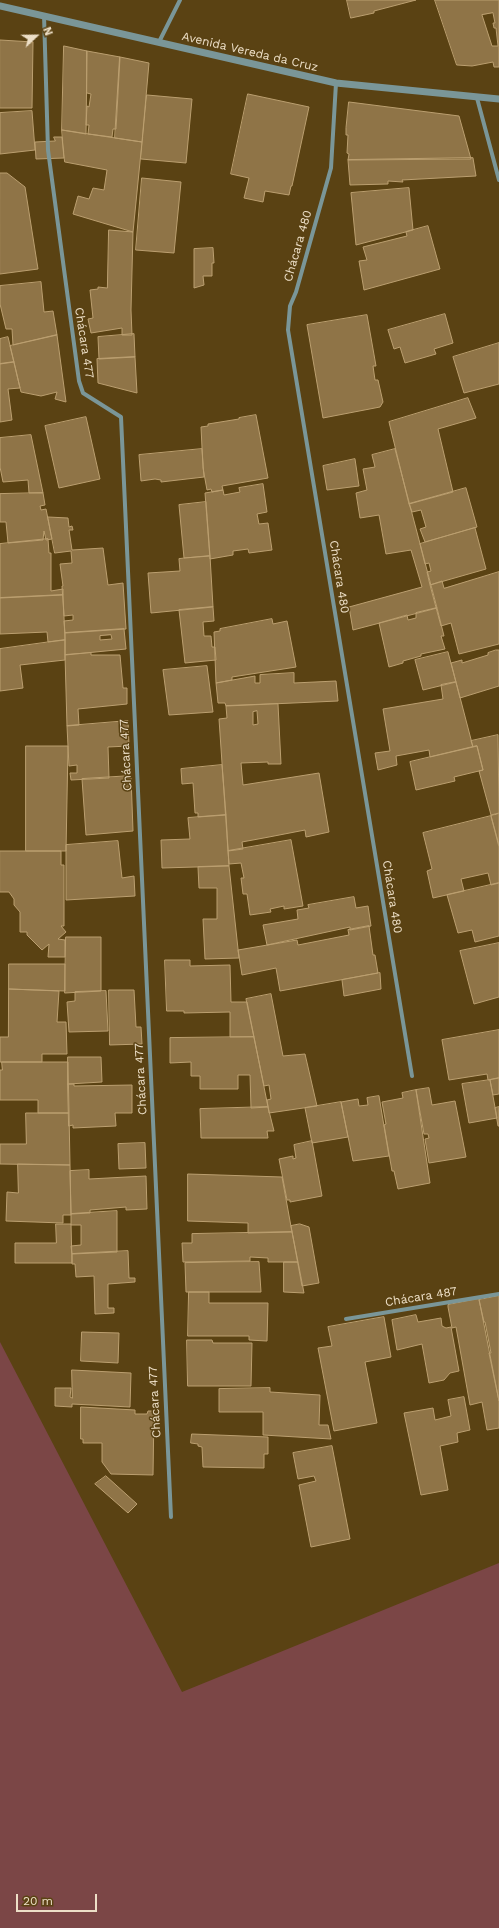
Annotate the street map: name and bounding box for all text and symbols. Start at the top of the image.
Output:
north arrow [16,16,56,56]
text: N [40,25,55,38]
street label: Avenida Vereda da Cruz [181,29,319,75]
street label: Chácara 480 [281,209,315,283]
street label: Chácara 477 [71,306,97,380]
street label: Chácara 480 [326,539,352,615]
street label: Chácara 477 [117,719,135,791]
street label: Chácara 480 [379,859,405,935]
street label: Chácara 477 [132,1043,150,1115]
street label: Chácara 487 [384,1284,458,1310]
street label: Chácara 477 [146,1366,164,1438]
scale bar [18,1886,99,1912]
text: 20 m [23,1894,53,1908]

